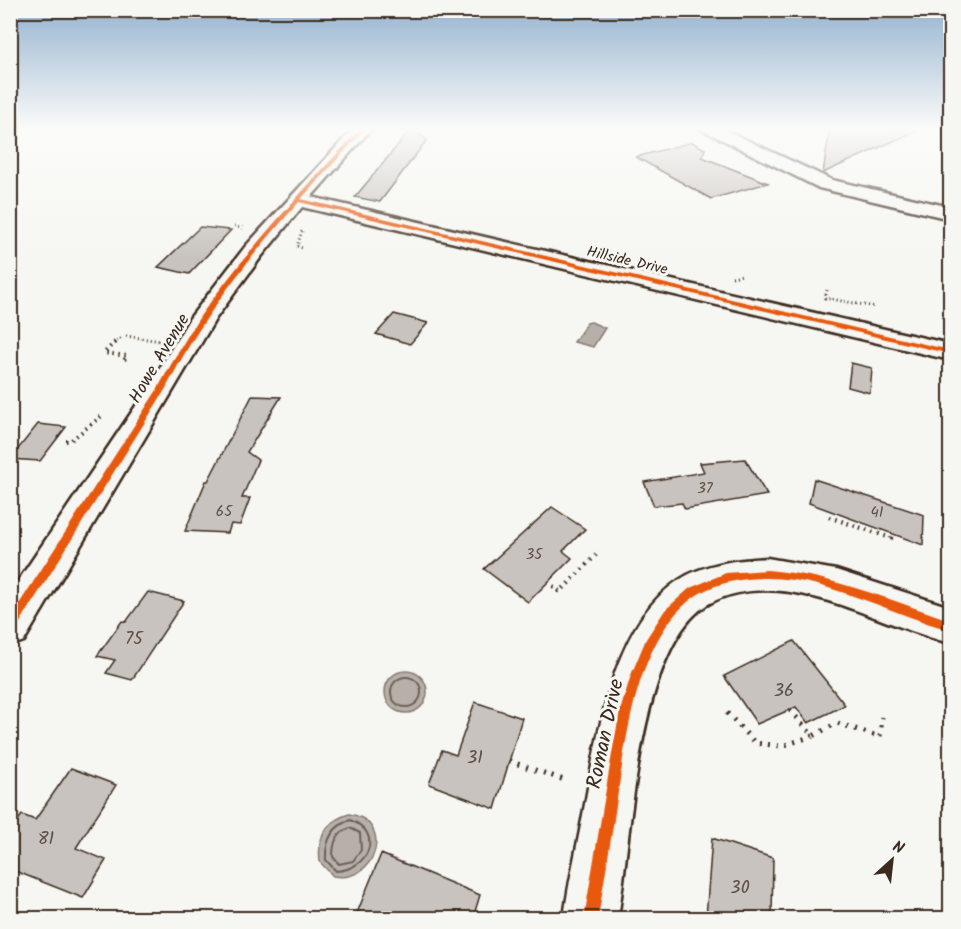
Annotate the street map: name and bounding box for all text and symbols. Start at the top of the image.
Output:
street label: Hillside Drive [584,240,670,282]
street label: Howe Avenue [122,308,198,410]
house number: 37 [697,477,714,501]
house number: 65 [216,500,233,524]
house number: 41 [871,501,884,525]
house number: 35 [526,543,543,567]
house number: 75 [125,625,144,654]
street label: Roman Drive [578,675,634,792]
house number: 36 [774,677,794,706]
house number: 31 [467,744,483,773]
house number: 81 [38,825,54,854]
north arrow [862,830,922,890]
text: N [888,835,908,861]
house number: 30 [730,874,750,903]

